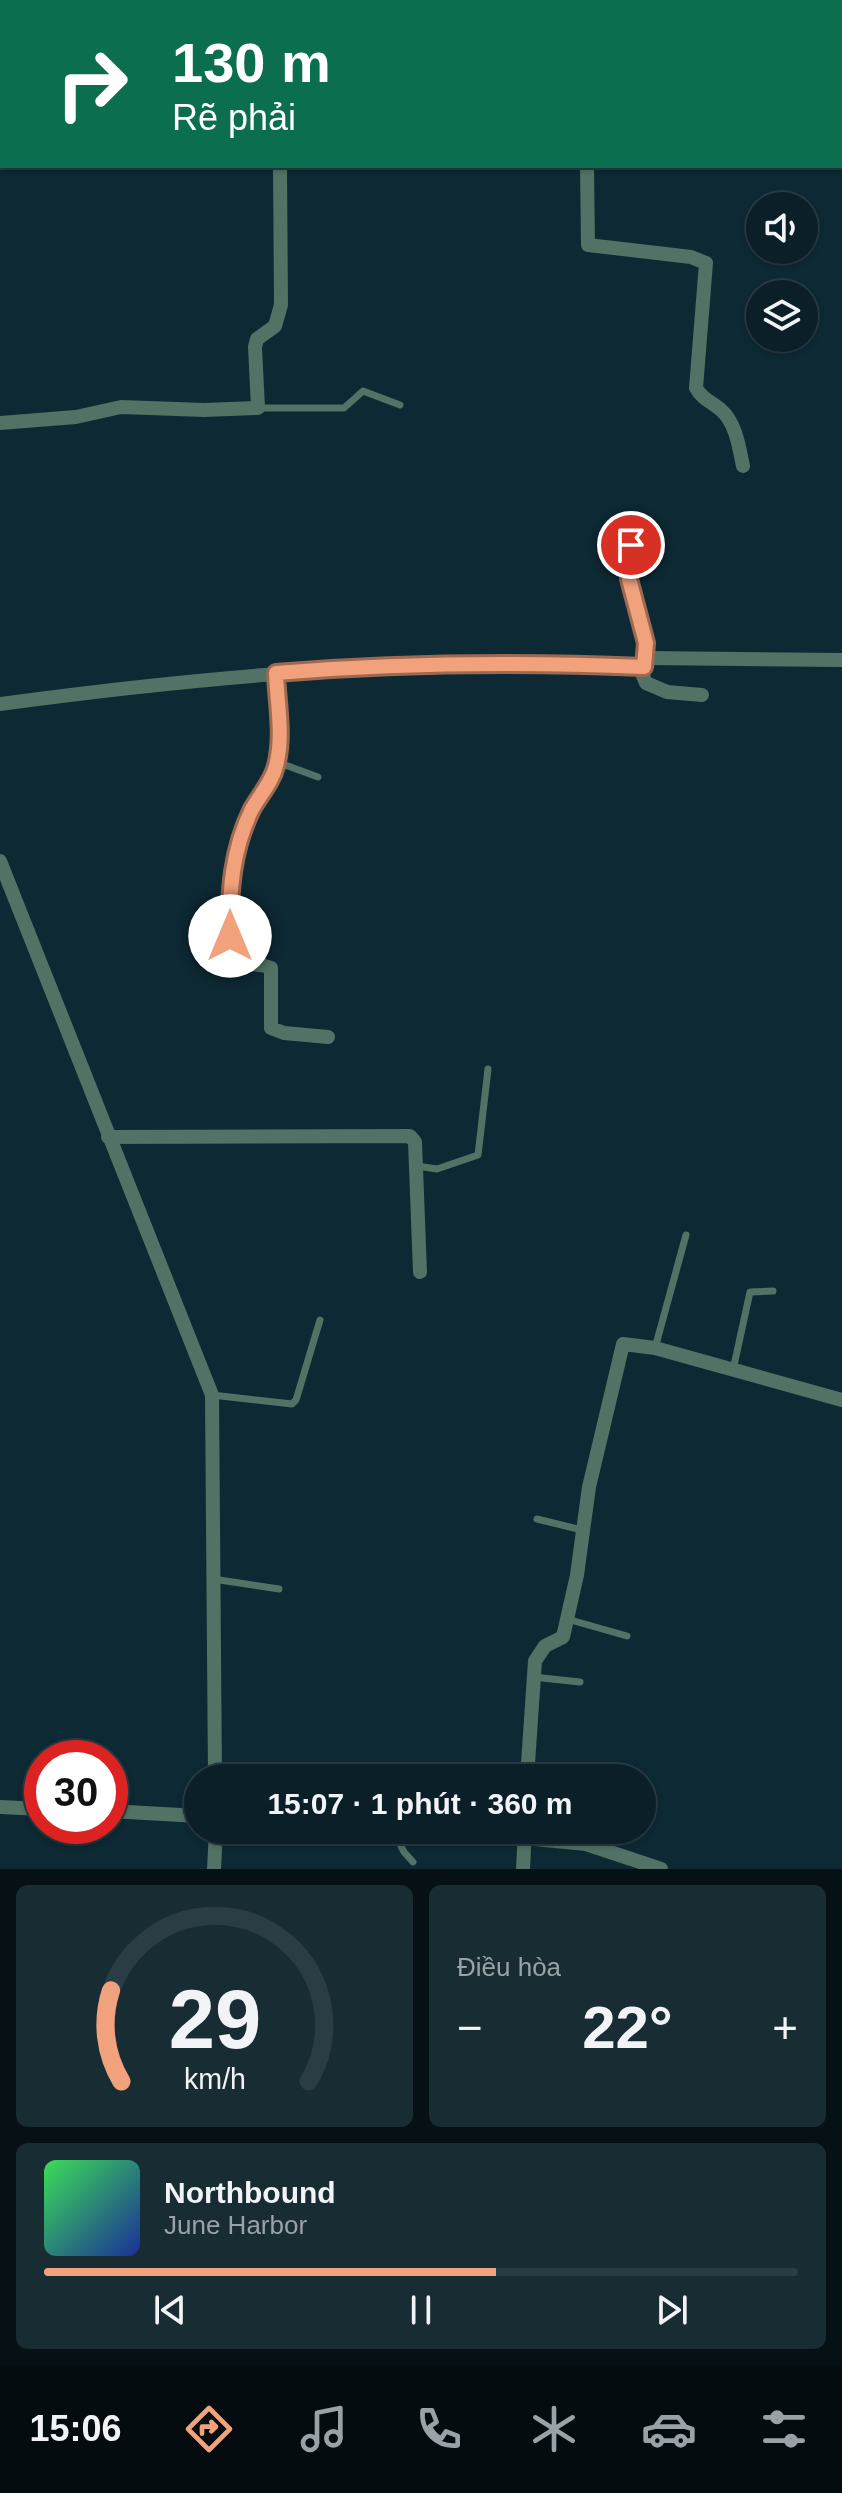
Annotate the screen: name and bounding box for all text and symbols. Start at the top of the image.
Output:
text: 130 m [172,31,331,94]
icon: right [40,32,144,136]
text: Rẽ phải [172,97,296,138]
map controls [746,192,818,352]
button: sound [746,192,818,264]
button: layers [746,280,818,352]
pin [597,511,665,579]
icon: arrive [609,523,653,567]
position arrow [188,894,272,978]
speed limit sign: 30 [24,1740,128,1844]
text: 15:07 · 1 phút · 360 m [267,1787,573,1820]
text: Điều hòa [457,1952,561,1982]
text: 29 [168,1973,261,2066]
text: 22° [582,1994,673,2061]
text: − [457,2003,483,2052]
text: + [772,2003,798,2052]
text: km/h [184,2063,245,2095]
text: Northbound [164,2176,336,2209]
text: June Harbor [164,2210,307,2240]
icon: previous [148,2288,192,2332]
icon: pause [399,2288,443,2332]
icon: next [650,2288,694,2332]
icon: directions [181,2401,237,2457]
icon: music [296,2401,352,2457]
icon: phone [411,2401,467,2457]
icon: climate [526,2401,582,2457]
icon: car [641,2401,697,2457]
icon: filters [756,2401,812,2457]
text: 15:06 [30,2408,122,2449]

